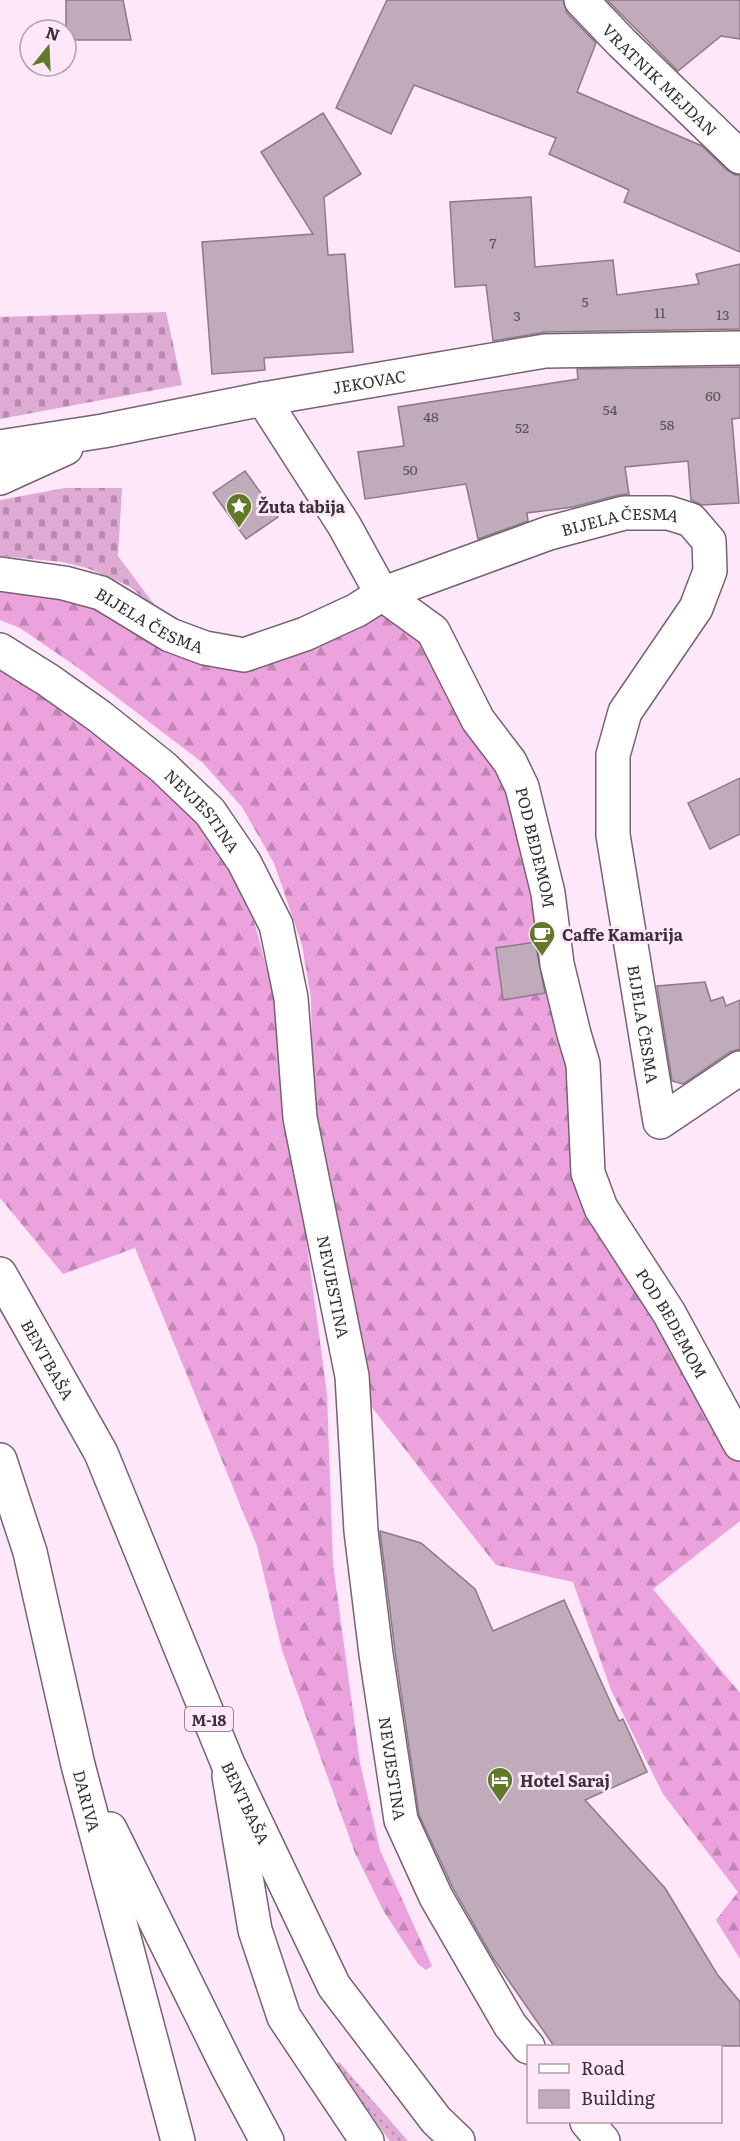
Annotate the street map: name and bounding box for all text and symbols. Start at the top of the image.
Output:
north arrow [18,18,78,78]
street label: VRATNIK MEJDAN [597,18,723,141]
text: N [43,19,63,46]
house number: 7 [489,232,497,252]
house number: 5 [581,291,589,311]
house number: 11 [654,302,666,322]
house number: 13 [716,304,730,324]
house number: 3 [513,305,521,325]
street label: JEKOVAC [330,363,408,399]
house number: 60 [705,385,721,405]
house number: 54 [603,399,618,419]
house number: 48 [423,406,439,426]
house number: 58 [660,414,675,434]
house number: 52 [515,417,529,437]
house number: 50 [402,459,418,479]
place icon: Žuta tabija [224,491,254,529]
place label: Žuta tabija [258,494,346,518]
street label: BIJELA ČESMA [558,501,683,541]
street label: BIJELA ČESMA [91,581,207,659]
street label: NEVJESTINA [160,763,246,857]
street label: POD BEDEMOM [510,784,562,909]
cafe icon: Caffe Kamarija [527,919,557,957]
place label: Caffe Kamarija [562,922,684,946]
street label: BIJELA ČESMA [622,963,666,1085]
street label: NEVJESTINA [312,1233,356,1341]
street label: POD BEDEMOM [631,1263,714,1383]
street label: BENTBAŠA [16,1315,81,1404]
road number: M-18 [185,1707,233,1731]
street label: NEVJESTINA [374,1715,413,1822]
street label: BENTBAŠA [216,1757,276,1848]
hotel icon: Hotel Saraj [485,1765,515,1803]
street label: DARIVA [68,1767,107,1834]
place label: Hotel Saraj [520,1768,610,1792]
legend [527,2045,722,2123]
text: Road [581,2054,625,2081]
text: Building [581,2084,656,2111]

